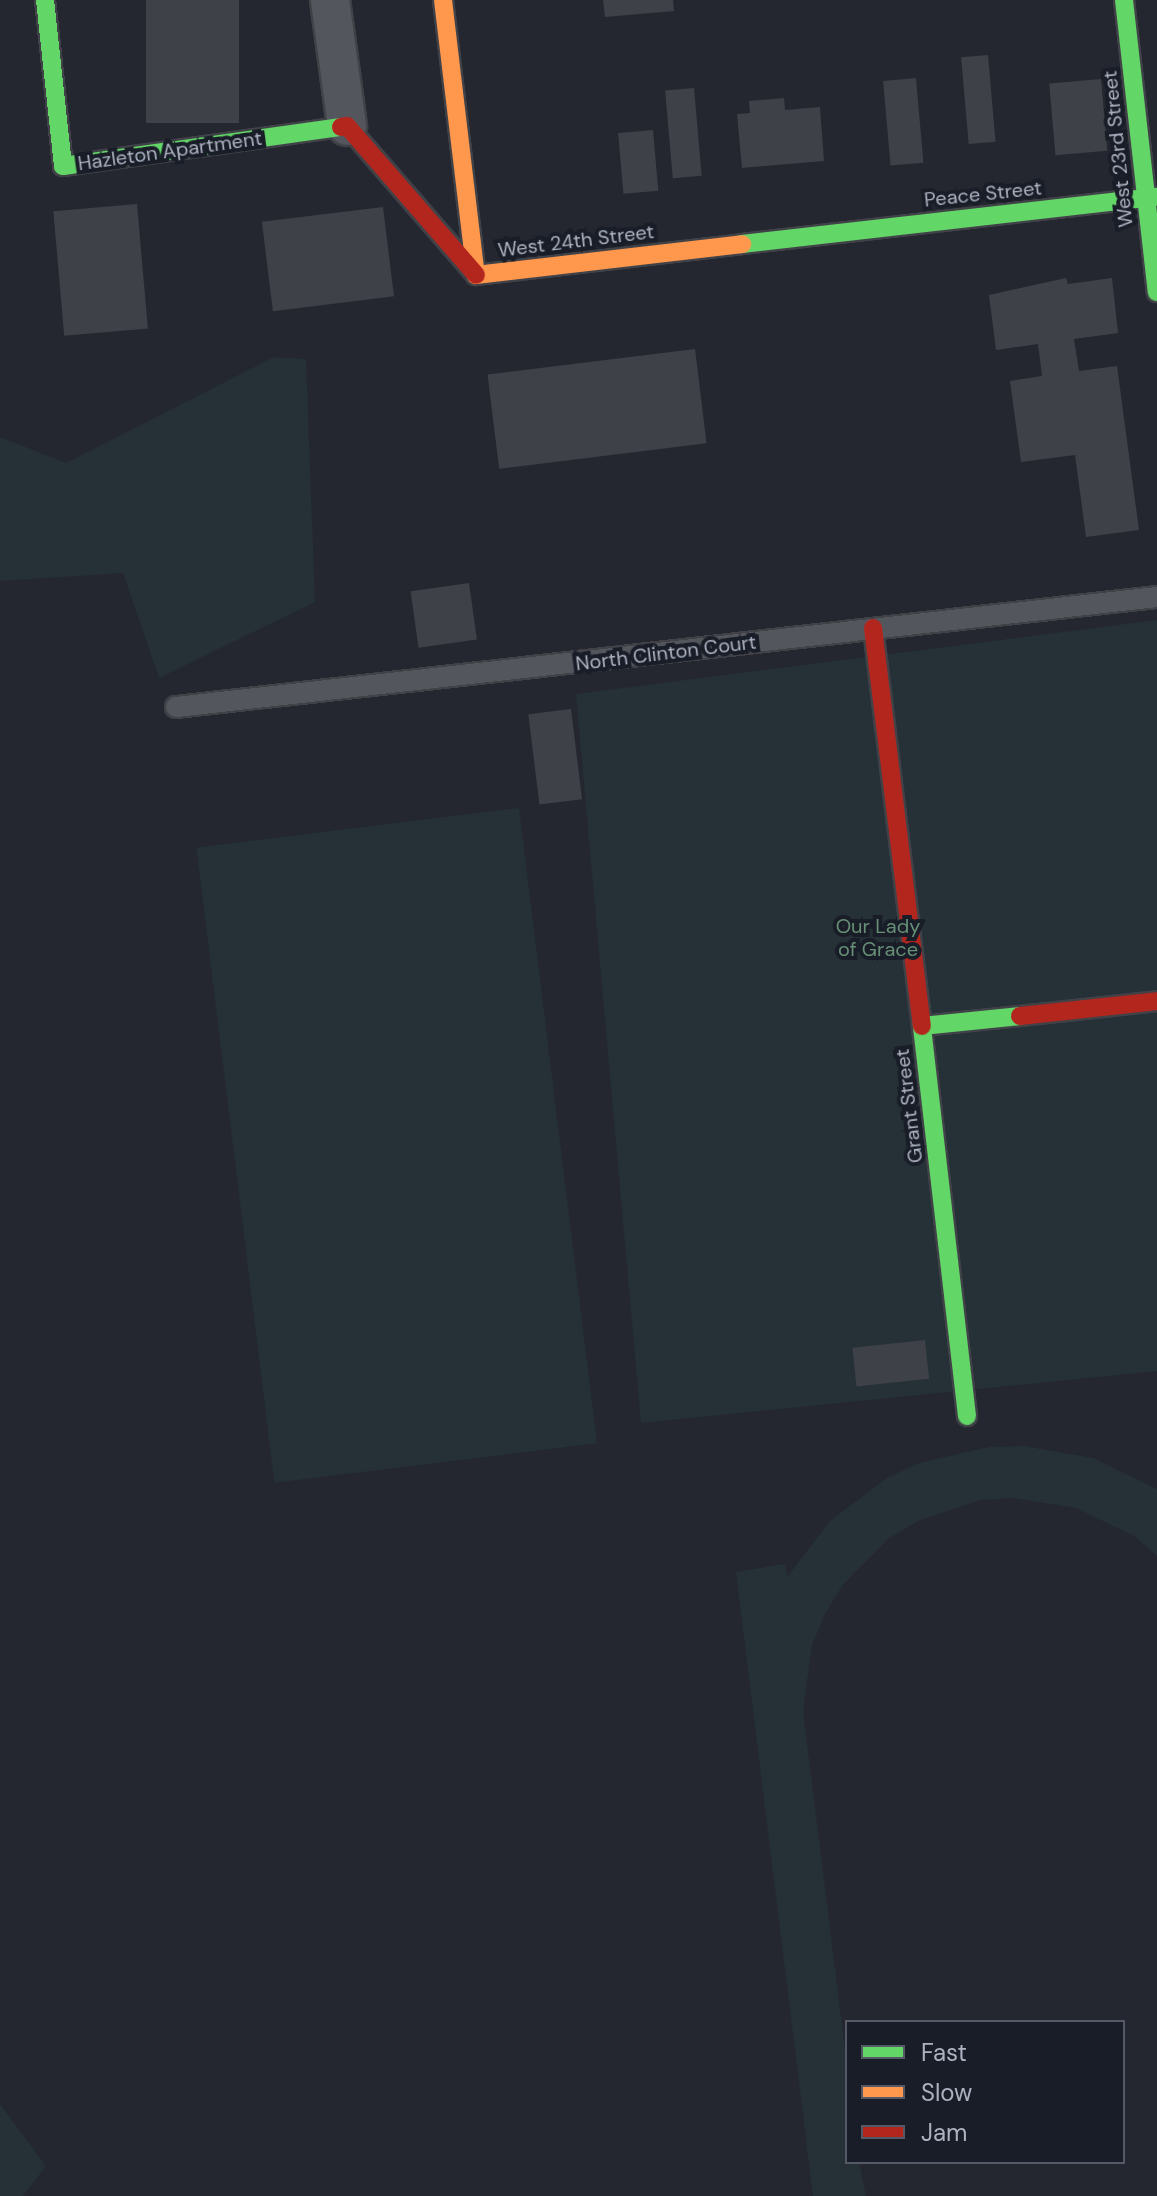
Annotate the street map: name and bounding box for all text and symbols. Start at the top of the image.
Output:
street label: West 23rd Street [1098,69,1138,229]
street label: Hazleton Apartment [76,126,264,176]
street label: Peace Street [923,176,1043,212]
street label: West 24th Street [497,220,655,262]
street label: North Clinton Court [574,630,758,676]
park label: Our Lady of Grace [836,915,920,962]
street label: Grant Street [890,1048,928,1164]
legend [845,2020,1125,2164]
text: Fast [921,2037,967,2068]
text: Slow [921,2077,972,2108]
text: Jam [921,2117,967,2148]

